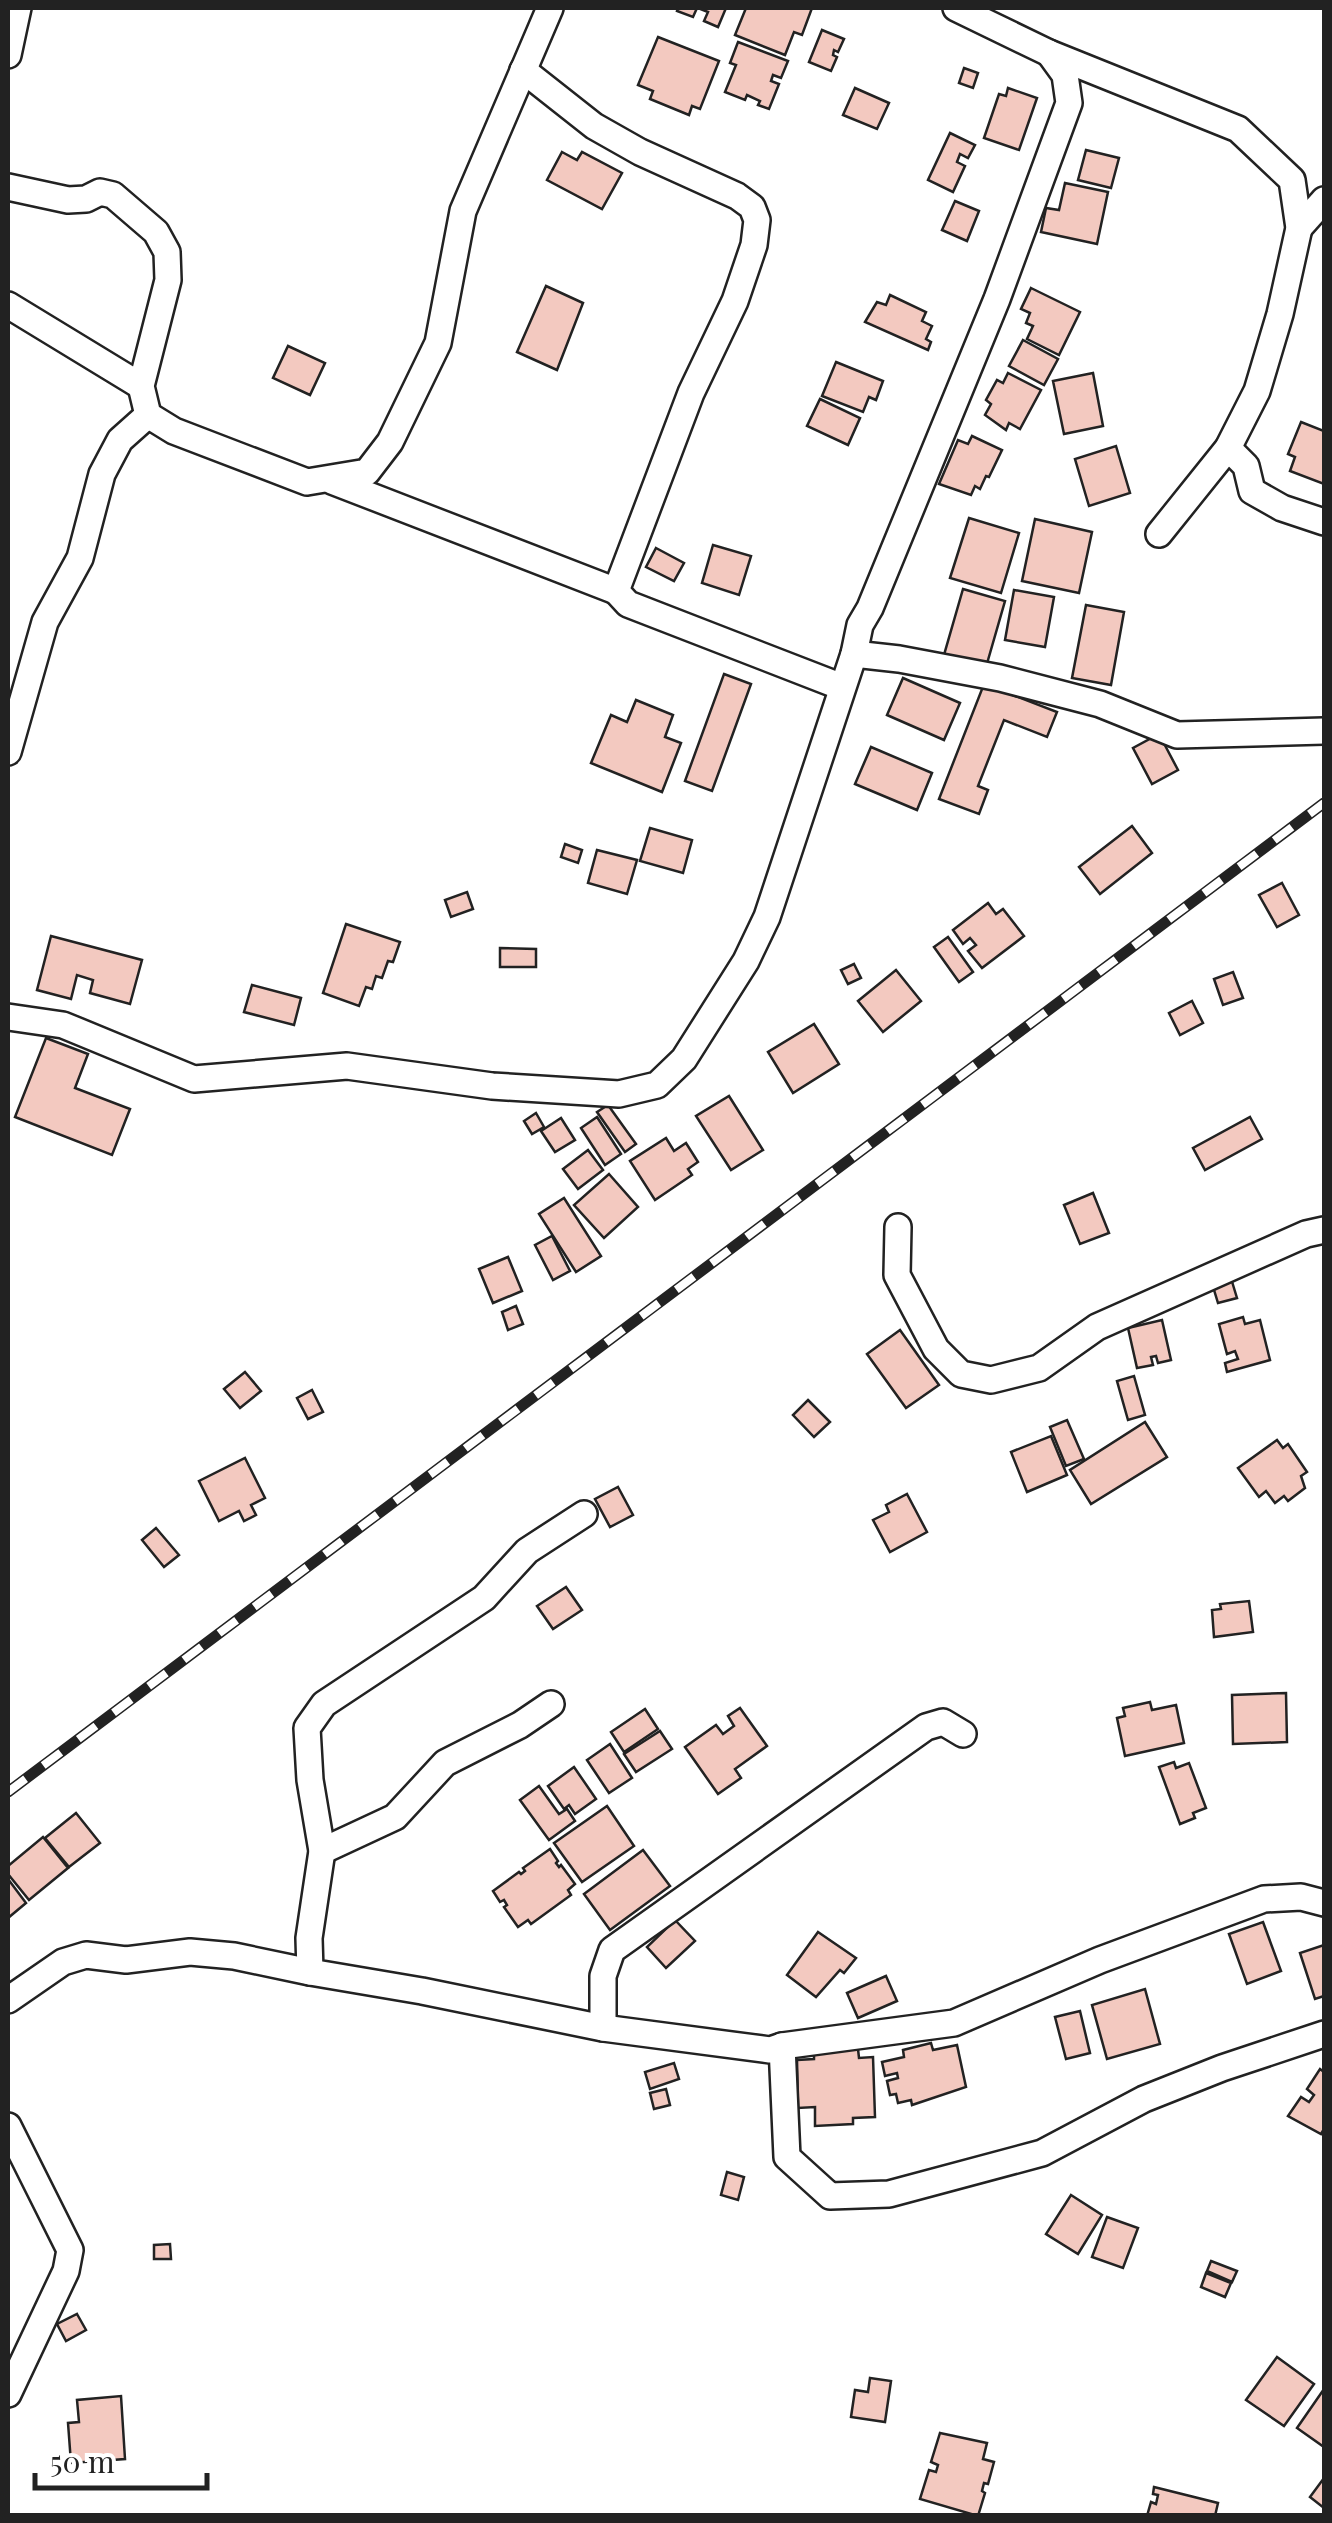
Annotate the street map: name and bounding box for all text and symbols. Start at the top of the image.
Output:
scale bar [35,2428,208,2490]
text: 50 m [50,2441,115,2481]

